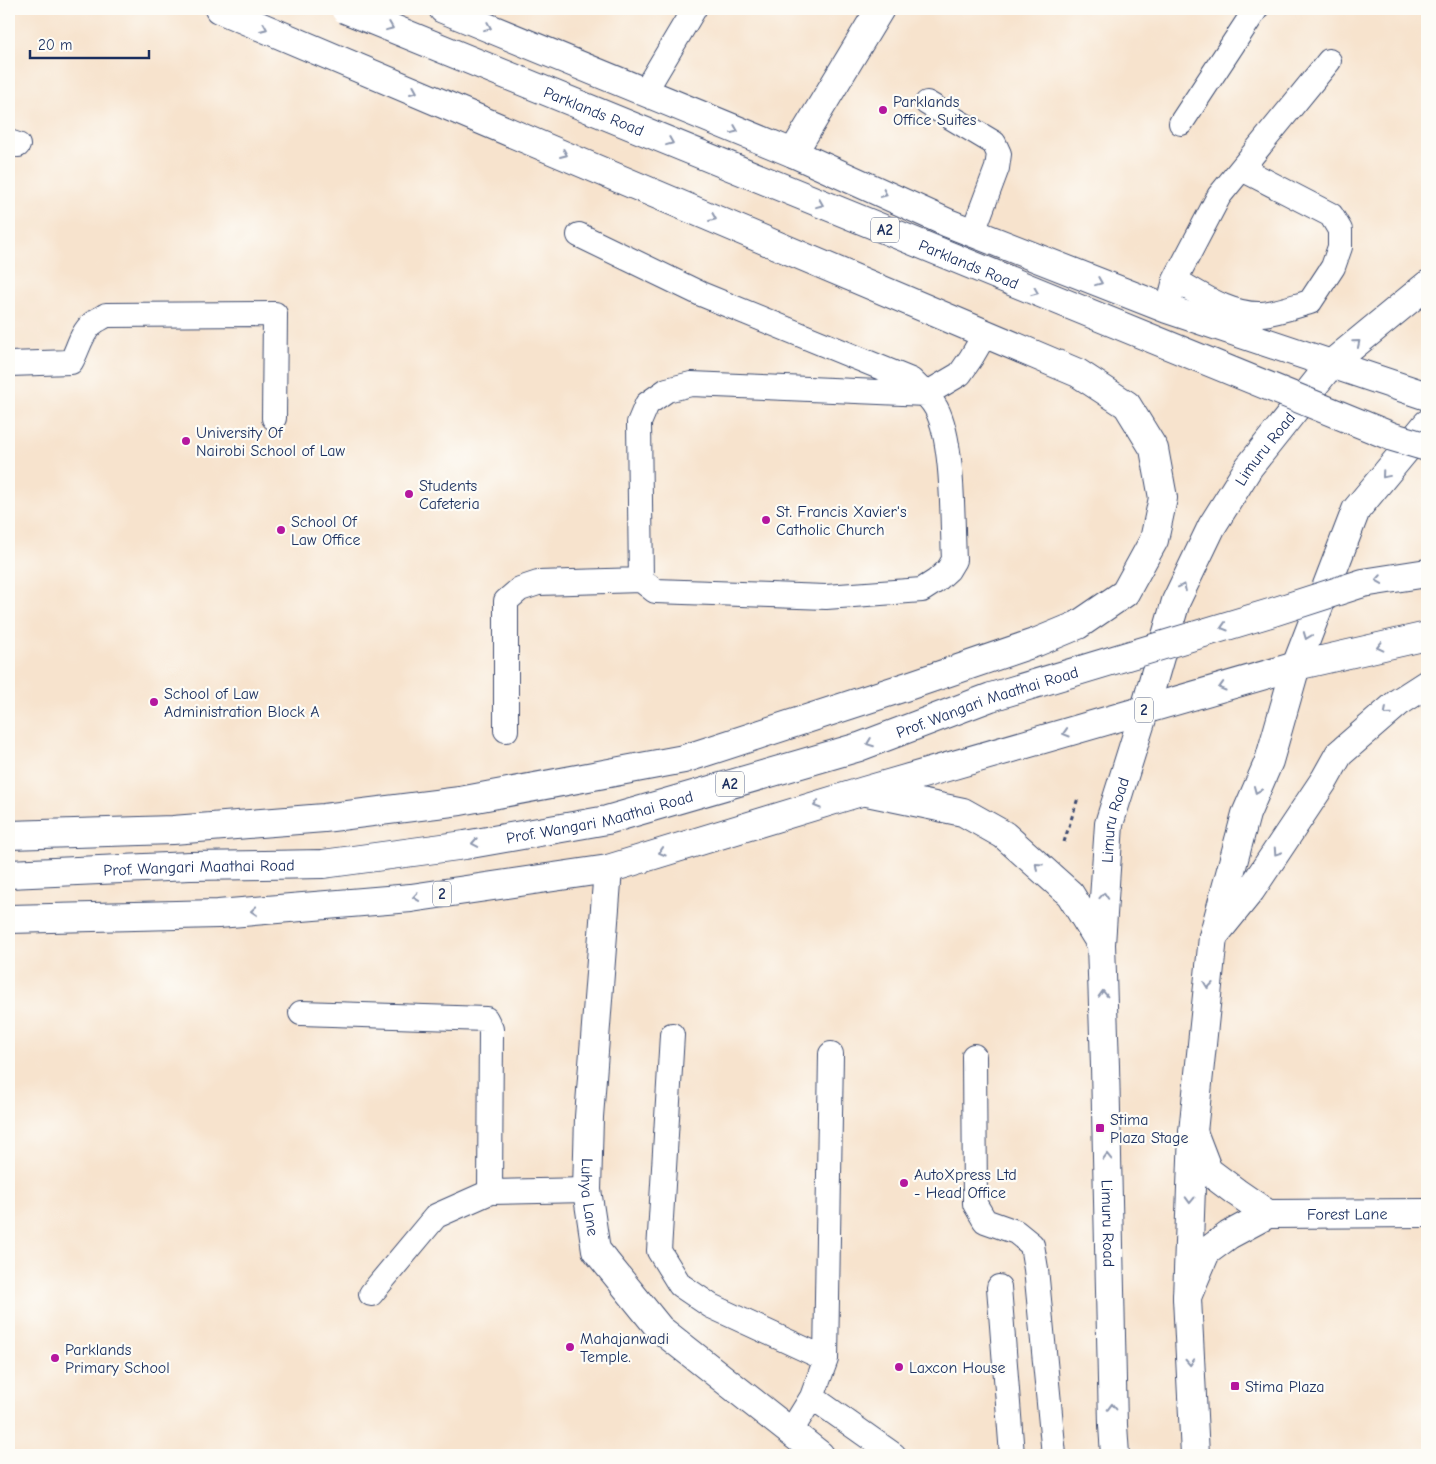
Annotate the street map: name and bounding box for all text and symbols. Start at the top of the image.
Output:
one-way arrow [259,21,268,32]
one-way arrow [385,21,394,32]
one-way arrow [483,21,492,31]
scale bar [30,28,149,60]
text: 20 m [38,36,72,54]
street label: Parklands Road [541,83,646,140]
one-way arrow [409,84,418,95]
place label: Parklands Office Suites [893,93,977,129]
marker: Parklands Office Suites [877,104,889,116]
one-way arrow [730,123,739,134]
one-way arrow [665,136,674,146]
one-way arrow [559,147,568,158]
one-way arrow [879,188,888,199]
one-way arrow [815,197,824,208]
one-way arrow [708,211,717,222]
road number: A2 [871,218,899,242]
street label: Parklands Road [916,236,1021,293]
one-way arrow [1094,276,1103,286]
one-way arrow [1030,285,1039,296]
one-way arrow [1352,339,1361,348]
street label: Limuru Road [1232,409,1299,489]
place label: University Of Nairobi School of Law [196,424,346,460]
marker: University Of Nairobi School of Law [180,435,192,447]
one-way arrow [1382,469,1390,478]
place label: Students Cafeteria [419,477,480,513]
marker: Students Cafeteria [403,488,415,500]
place label: St. Francis Xavier's Catholic Church [776,503,907,539]
place label: School Of Law Office [291,513,360,549]
marker: St. Francis Xavier's Catholic Church [760,514,772,526]
marker: School Of Law Office [275,524,287,536]
one-way arrow [1375,575,1383,585]
one-way arrow [1177,583,1187,592]
one-way arrow [1220,621,1228,631]
one-way arrow [1303,631,1313,639]
one-way arrow [1375,641,1384,652]
street label: Prof. Wangari Maathai Road [894,663,1081,742]
one-way arrow [1219,682,1227,692]
place label: School of Law Administration Block A [164,685,320,721]
marker: School of Law Administration Block A [148,696,160,708]
road number: 2 [1135,698,1153,722]
one-way arrow [1384,706,1393,715]
one-way arrow [1063,728,1071,738]
one-way arrow [866,736,875,747]
road number: A2 [716,772,744,796]
street label: Limuru Road [1098,775,1133,864]
one-way arrow [1252,785,1263,794]
street label: Prof. Wangari Maathai Road [505,788,695,848]
one-way arrow [814,800,822,810]
one-way arrow [471,837,480,847]
one-way arrow [1274,846,1283,855]
one-way arrow [658,847,666,857]
street label: Prof. Wangari Maathai Road [103,856,295,880]
one-way arrow [1035,863,1044,872]
road number: 2 [433,882,451,906]
one-way arrow [1099,891,1110,899]
one-way arrow [412,892,420,902]
one-way arrow [250,905,258,916]
one-way arrow [1203,982,1214,990]
one-way arrow [1097,990,1108,998]
place label: Stima Plaza Stage [1110,1111,1189,1147]
marker: Stima Plaza Stage [1094,1122,1106,1134]
one-way arrow [1102,1152,1112,1160]
street label: Luhya Lane [577,1158,602,1237]
place label: AutoXpress Ltd - Head Office [914,1166,1017,1202]
marker: AutoXpress Ltd - Head Office [898,1177,910,1189]
street label: Limuru Road [1098,1180,1117,1267]
one-way arrow [1185,1196,1196,1204]
street label: Forest Lane [1307,1205,1388,1224]
place label: Mahajanwadi Temple. [580,1330,669,1366]
place label: Parklands Primary School [65,1341,170,1377]
marker: Mahajanwadi Temple. [564,1341,576,1353]
marker: Parklands Primary School [49,1352,61,1364]
one-way arrow [1185,1358,1196,1366]
place label: Laxcon House [909,1359,1005,1377]
marker: Laxcon House [893,1361,905,1373]
place label: Stima Plaza [1245,1378,1324,1396]
marker: Stima Plaza [1229,1380,1241,1392]
one-way arrow [1107,1402,1118,1410]

